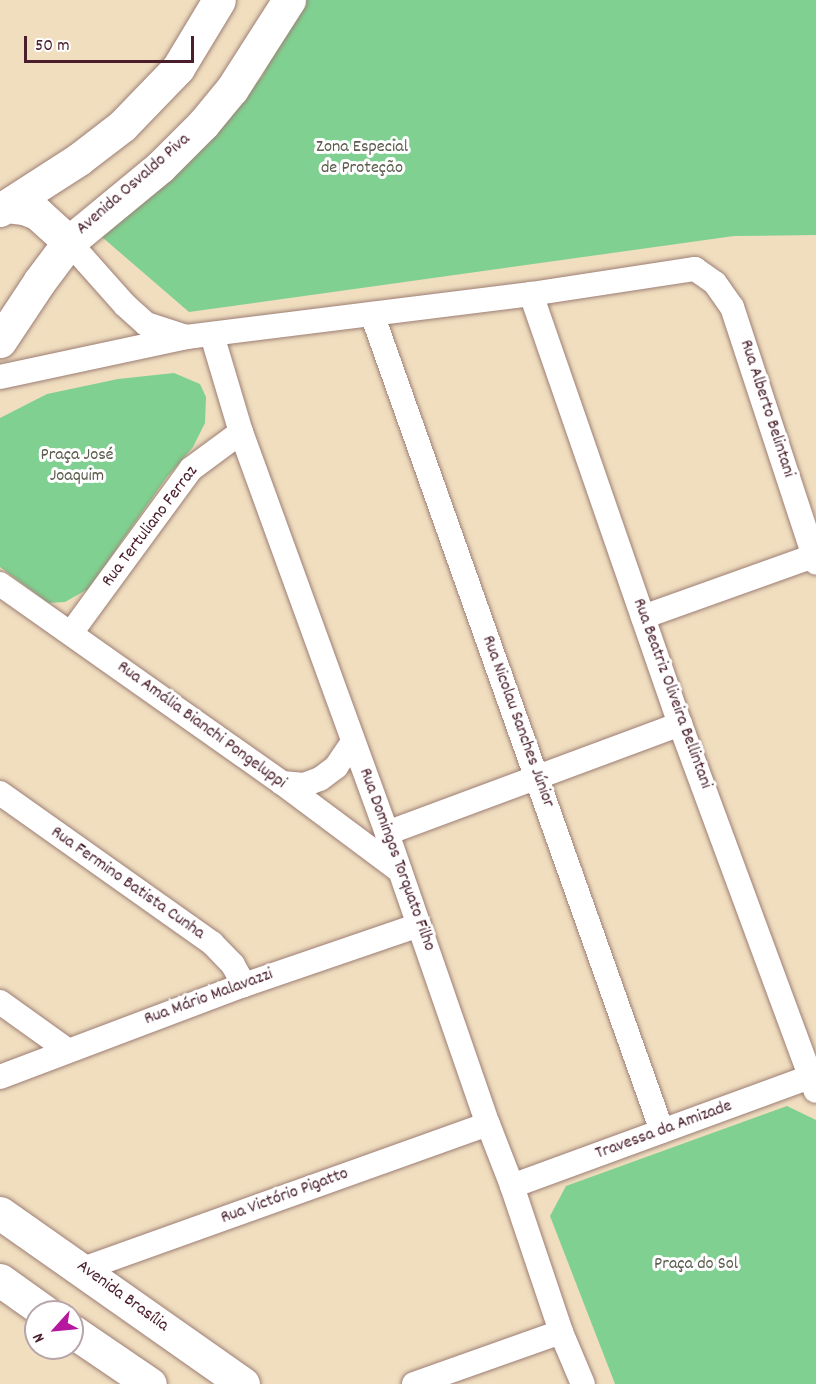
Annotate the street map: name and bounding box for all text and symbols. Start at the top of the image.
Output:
scale bar [27,24,196,62]
text: 50 m [35,34,70,59]
street label: Avenida Osvaldo Piva [73,130,195,240]
park label: Zona Especial de Proteção [316,138,408,180]
street label: Rua Alberto Belintani [734,337,798,481]
park label: Praça José Joaquim [41,446,113,488]
street label: Rua Tertuliano Ferraz [98,462,204,592]
street label: Rua Beatriz Oliveira Bellintani [627,596,715,792]
street label: Rua Nicolau Sanches Júnior [476,633,558,811]
street label: Rua Amália Bianchi Pongeluppi [112,657,290,795]
street label: Rua Domingos Torquato Filho [353,766,439,954]
street label: Rua Fermino Batista Cunha [46,823,208,945]
street label: Rua Mário Malavazzi [142,965,276,1031]
street label: Travessa da Amizade [593,1096,735,1166]
street label: Rua Victório Pigatto [218,1164,352,1230]
park label: Praça do Sol [654,1254,738,1276]
street label: Avenida Brasília [72,1256,172,1338]
north arrow [24,1300,84,1360]
text: N [27,1329,51,1346]

